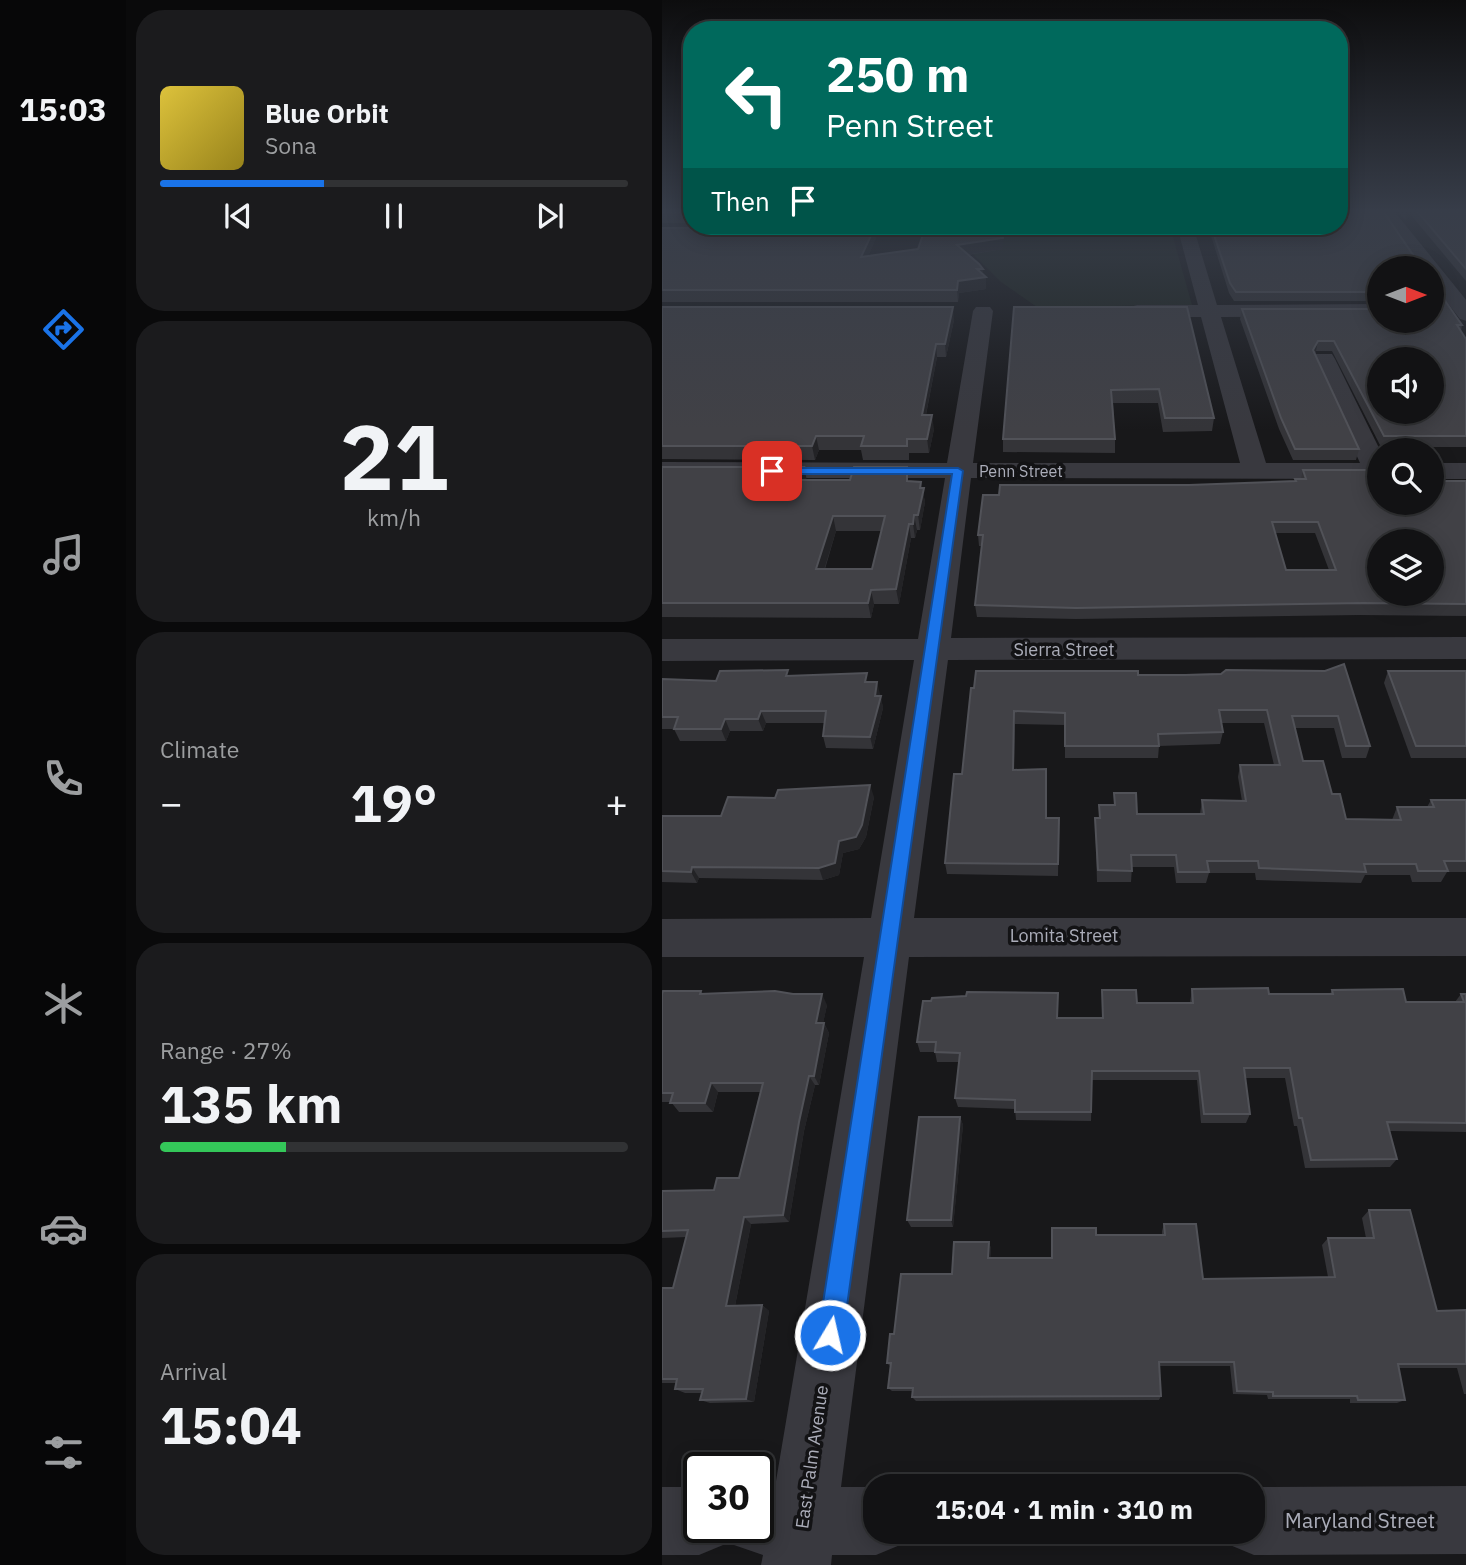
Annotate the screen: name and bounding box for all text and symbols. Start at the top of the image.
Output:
text: 250 m [826,42,970,105]
icon: left [711,49,802,140]
text: 15:03 [19,88,107,130]
text: Blue Orbit [265,96,389,130]
text: Penn Street [826,104,994,146]
text: Sona [265,130,317,160]
icon: arrive [784,182,822,220]
text: Then [711,184,770,218]
icon: previous [219,197,257,235]
icon: pause [375,197,413,235]
icon: next [531,197,569,235]
north arrow [1367,256,1444,332]
map controls [1367,256,1444,606]
icon: directions [39,305,88,354]
button: sound [1367,347,1444,424]
text: 21 [339,397,449,515]
button: search [1367,438,1444,515]
pin [742,441,802,501]
icon: arrive [753,452,791,490]
street label: Penn Street [979,461,1063,481]
text: km/h [367,502,421,532]
button: layers [1367,529,1444,606]
icon: music [39,530,88,579]
street label: Sierra Street [1013,638,1115,661]
text: Climate [160,734,239,764]
icon: phone [39,754,88,803]
text: 19° [351,769,437,836]
text: − [160,778,183,827]
text: + [605,778,628,827]
street label: Lomita Street [1010,924,1118,947]
icon: climate [39,979,88,1028]
text: Range · 27% [160,1035,292,1065]
text: 135 km [160,1070,342,1137]
icon: car [39,1204,88,1253]
position arrow [793,1298,867,1372]
text: Arrival [160,1356,227,1386]
street label: East Palm Avenue [790,1384,833,1530]
text: 15:04 [160,1391,302,1458]
icon: filters [39,1428,88,1477]
speed limit sign: 30 [683,1452,774,1543]
text: 15:04 · 1 min · 310 m [935,1492,1193,1526]
street label: Maryland Street [1285,1506,1435,1534]

